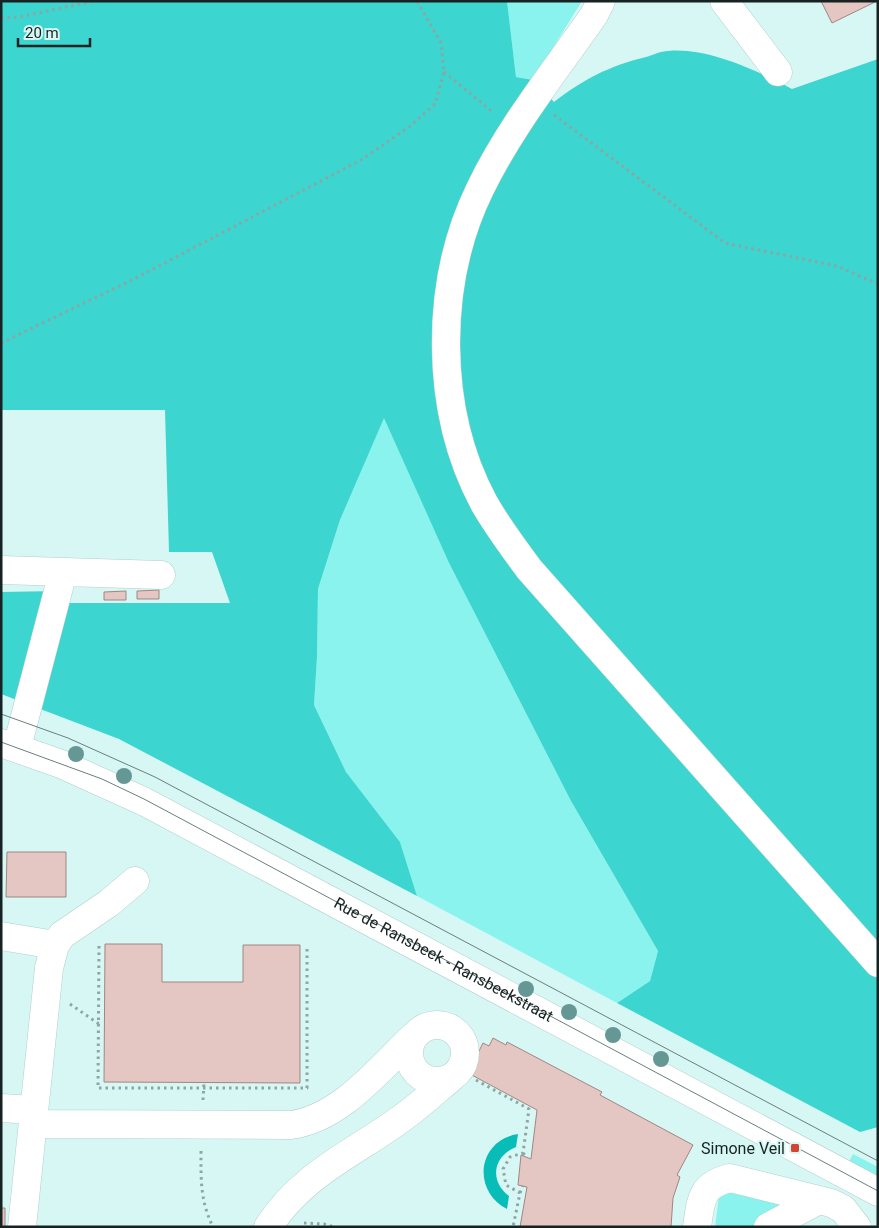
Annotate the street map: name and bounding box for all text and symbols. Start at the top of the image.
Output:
scale bar [18,15,90,47]
text: 20 m [25,24,59,42]
street label: Rue de Ransbeek - Ransbeekstraat [331,893,556,1026]
place label: Simone Veil [701,1139,785,1158]
marker: Simone Veil [789,1142,801,1154]

